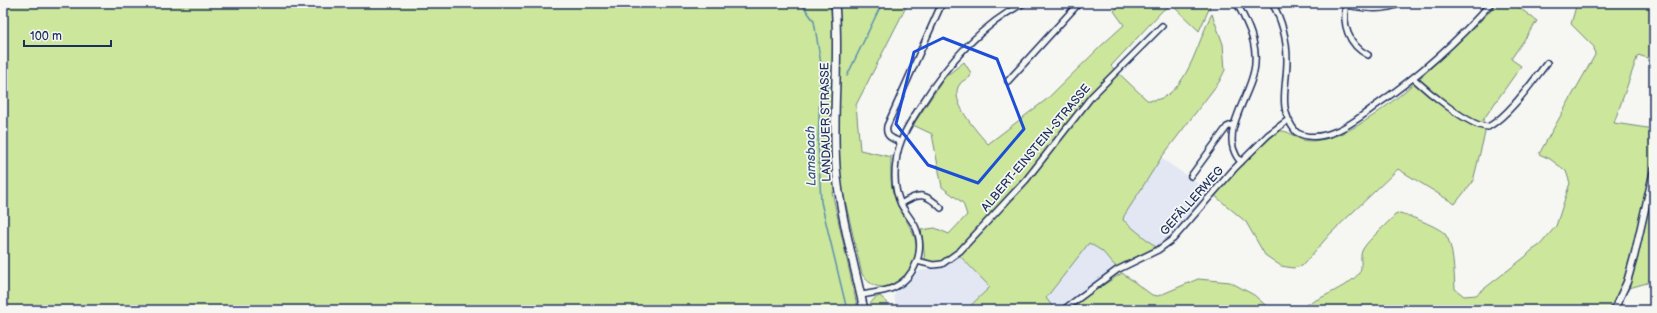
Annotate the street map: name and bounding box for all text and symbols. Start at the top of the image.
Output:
scale bar [24,22,111,48]
text: 100 m [30,29,62,44]
street label: LANDAUER STRASSE [817,62,835,182]
street label: ALBERT-EINSTEIN-STRASSE [978,81,1094,215]
water label: Lamsbach [802,126,820,186]
street label: GEFÄLLERWEG [1156,163,1227,239]

